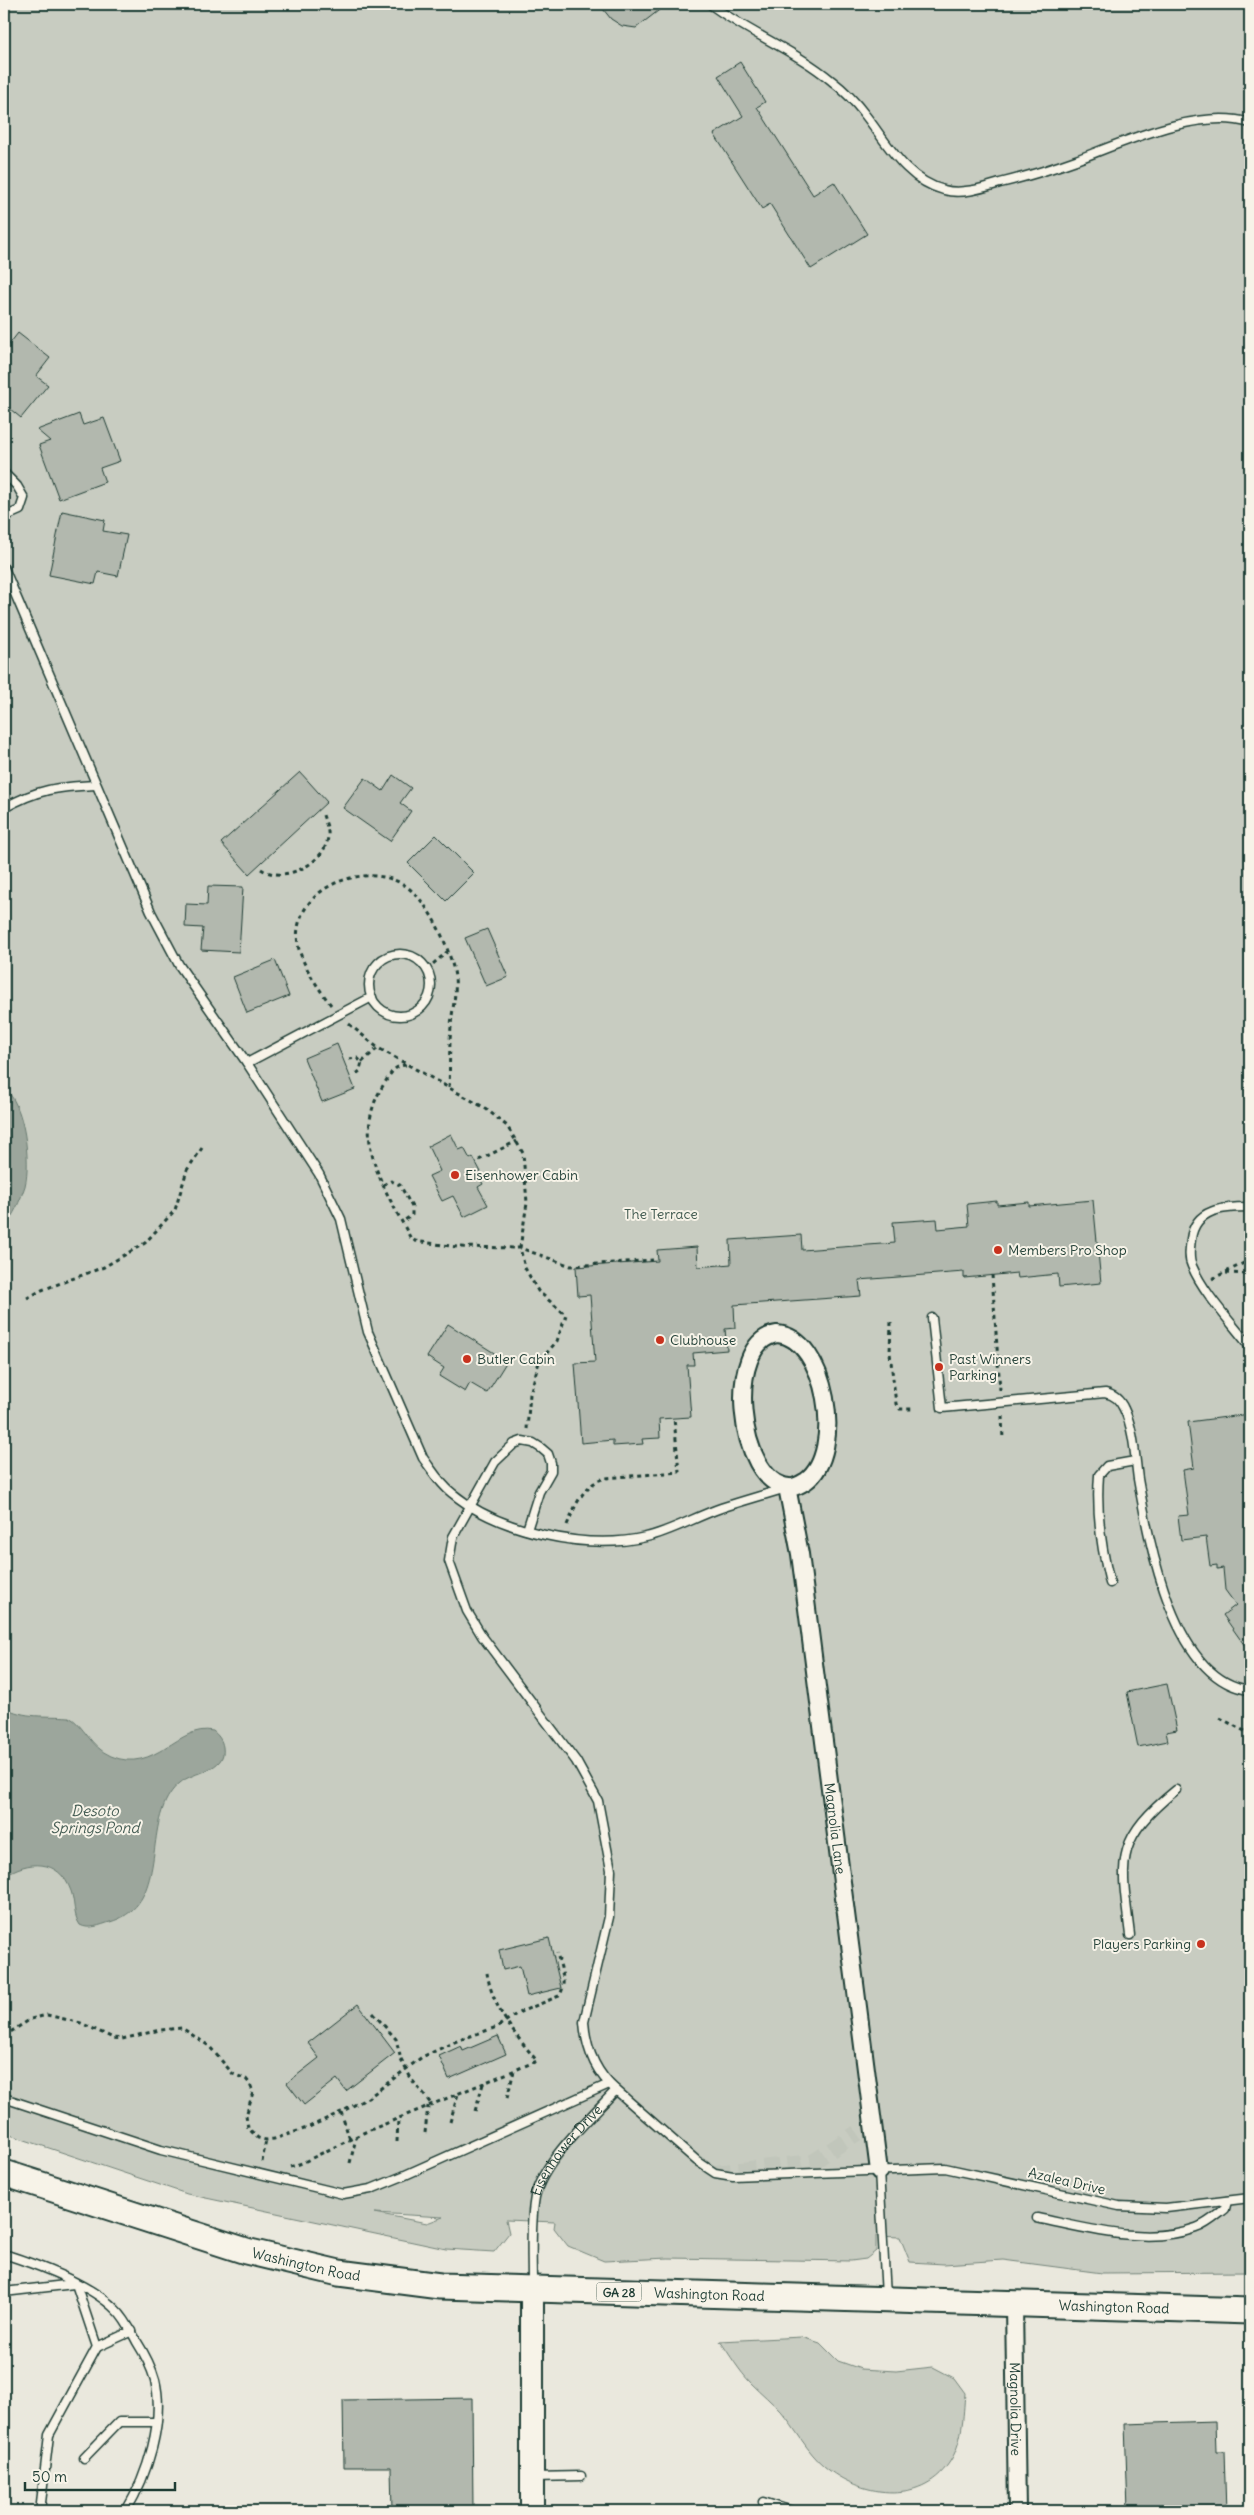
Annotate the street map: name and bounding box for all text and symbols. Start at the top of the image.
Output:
place label: Eisenhower Cabin [465,1166,578,1184]
marker: Eisenhower Cabin [449,1169,461,1181]
park label: The Terrace [624,1205,698,1223]
place label: Members Pro Shop [1008,1241,1127,1259]
marker: Members Pro Shop [992,1244,1004,1256]
place label: Clubhouse [670,1331,736,1349]
marker: Clubhouse [654,1334,666,1346]
place label: Butler Cabin [477,1350,555,1368]
place label: Past Winners Parking [949,1350,1031,1384]
marker: Butler Cabin [461,1353,473,1365]
marker: Past Winners Parking [933,1361,945,1373]
street label: Magnolia Lane [820,1782,850,1875]
water label: Desoto Springs Pond [51,1801,141,1837]
place label: Players Parking [1093,1935,1191,1953]
marker: Players Parking [1195,1938,1207,1950]
street label: Eisenhower Drive [527,2101,606,2198]
street label: Azalea Drive [1027,2163,1107,2199]
street label: Washington Road [250,2244,361,2285]
road number: GA 28 [596,2282,642,2302]
street label: Washington Road [654,2284,765,2305]
street label: Washington Road [1058,2296,1170,2318]
street label: Magnolia Drive [1006,2362,1025,2456]
scale bar [25,2460,175,2492]
text: 50 m [32,2467,67,2486]

